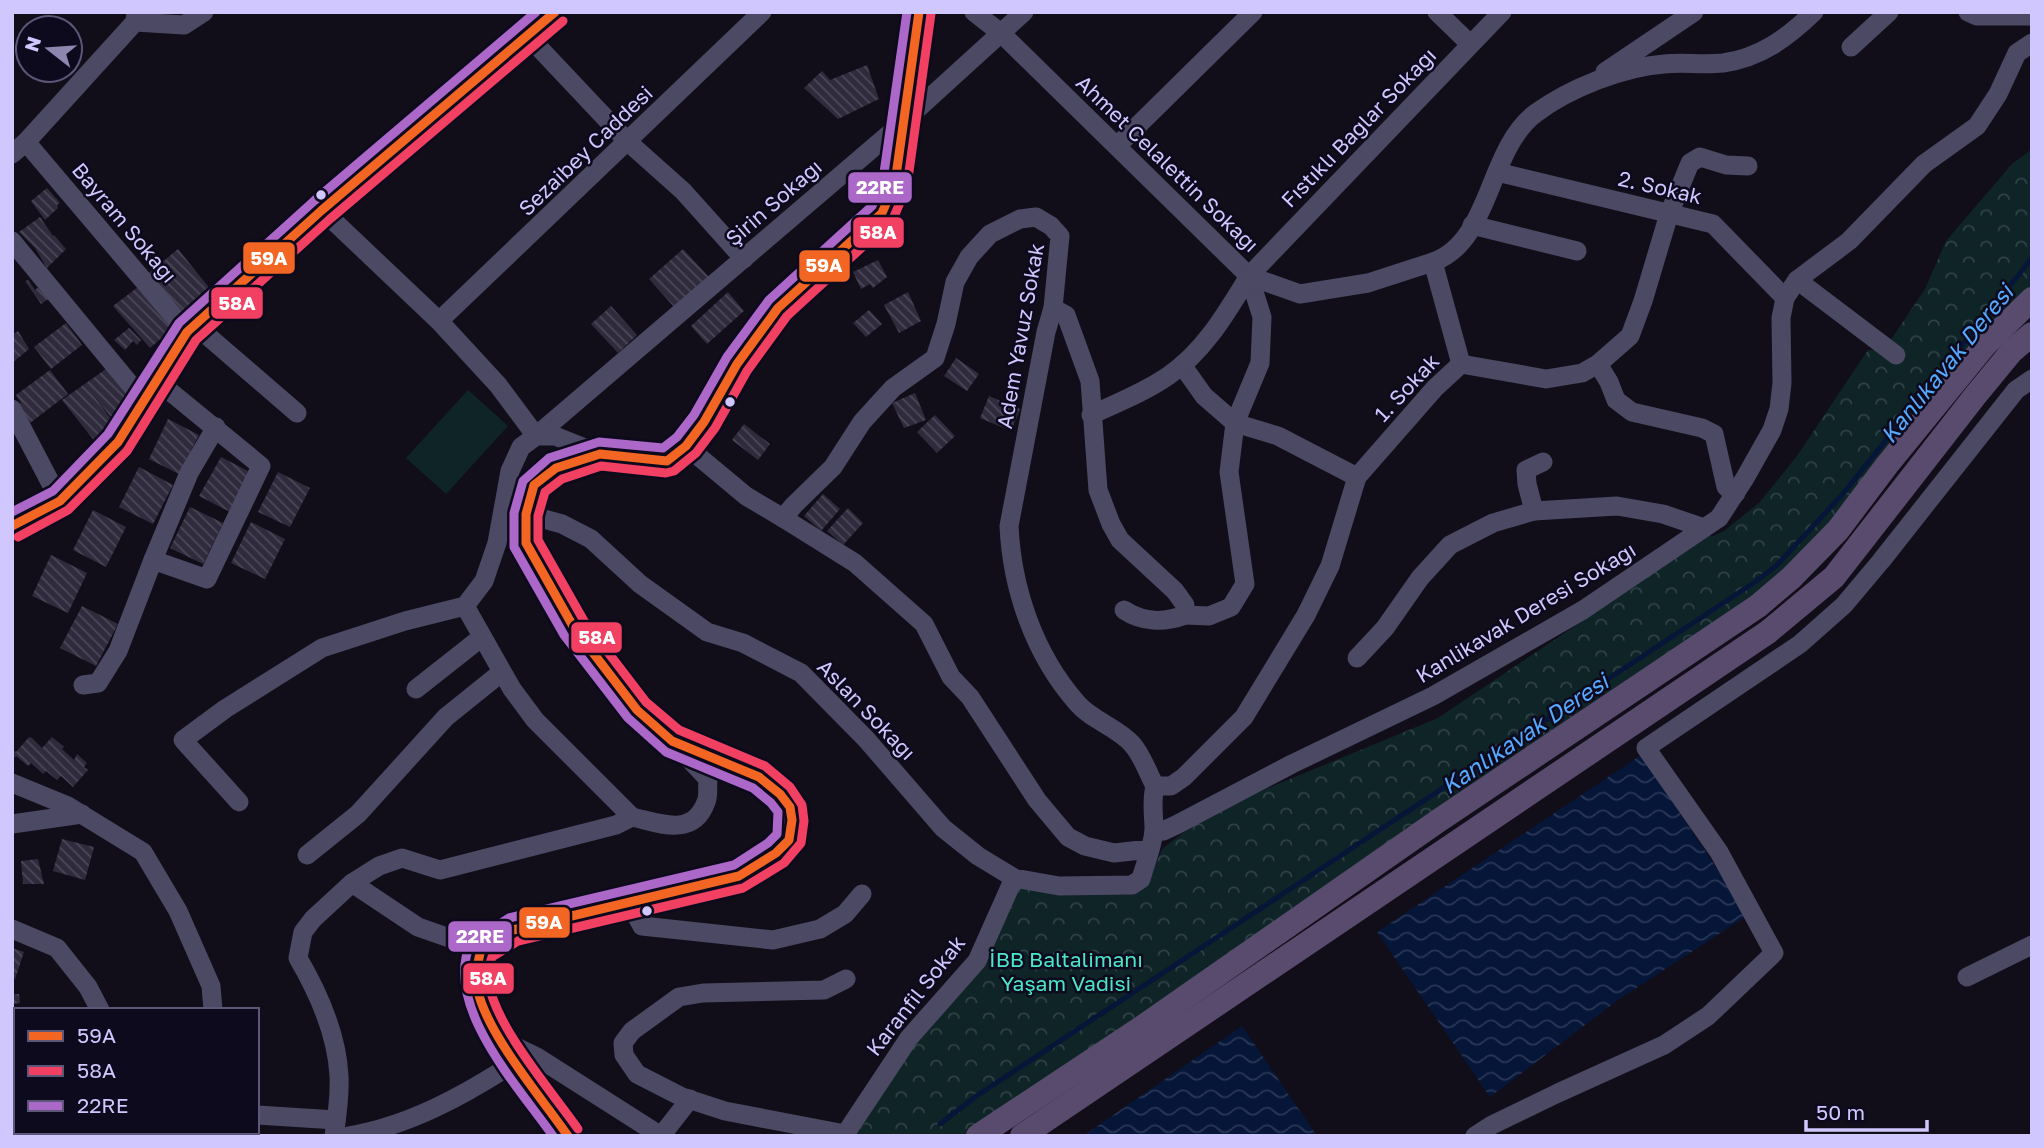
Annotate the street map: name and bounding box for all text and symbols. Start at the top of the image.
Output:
north arrow [14,14,84,84]
text: N [19,34,45,54]
street label: Fıstıklı Bağlar Sokağı [1275,42,1441,212]
street label: Ahmet Celalettin Sokağı [1071,69,1264,257]
street label: Sezaibey Caddesi [513,80,658,221]
street label: Şirin Sokağı [720,153,827,251]
street label: Bayram Sokağı [67,157,183,288]
street label: 2. Sokak [1616,165,1705,209]
line badge: 22RE [847,171,913,204]
text: 22RE [856,175,904,198]
unlabelled marker [314,188,328,202]
line badge: 58A [852,216,905,249]
text: 58A [859,220,897,243]
line badge: 59A [242,241,296,275]
street label: Adem Yavuz Sokak [991,241,1049,431]
text: 59A [250,246,288,269]
line badge: 59A [798,249,851,283]
text: 59A [805,253,843,276]
water label: Kanlıkavak Deresi [1874,276,2020,448]
line badge: 58A [210,286,264,320]
text: 58A [218,291,256,314]
street label: 1. Sokak [1368,348,1444,427]
unlabelled marker [723,395,737,409]
street label: Kanlikavak Deresi Sokağı [1411,536,1640,688]
line badge: 58A [570,621,623,654]
text: 58A [578,625,616,648]
street label: Aslan Sokağı [812,654,921,765]
water label: Kanlıkavak Deresi [1436,665,1616,799]
unlabelled marker [640,904,654,918]
line badge: 59A [518,906,571,939]
text: 59A [525,910,563,933]
line badge: 22RE [447,920,513,953]
text: 22RE [456,924,504,947]
street label: Karanfil Sokak [860,930,970,1061]
park label: İBB Baltalimanı Yaşam Vadisi [989,946,1143,996]
line badge: 58A [462,962,515,995]
text: 58A [469,966,507,989]
legend [14,1008,259,1134]
text: 59A [77,1022,116,1048]
text: 58A [77,1057,116,1083]
scale bar [1806,1088,1927,1132]
text: 22RE [77,1092,128,1118]
text: 50 m [1816,1099,1865,1125]

